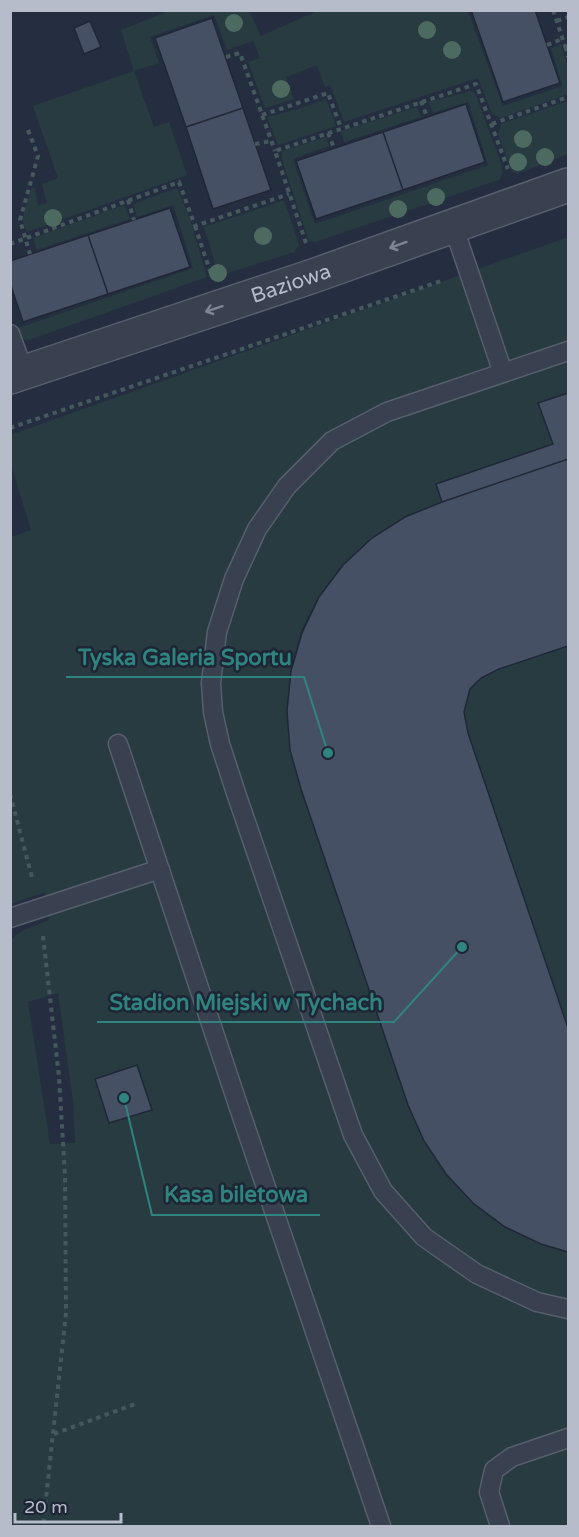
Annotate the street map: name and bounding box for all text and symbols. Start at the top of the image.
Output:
one-way arrow [389,240,408,251]
street label: Baziowa [247,258,334,308]
one-way arrow [205,304,224,315]
callout: Tyska Galeria Sportu [66,637,304,677]
text: Tyska Galeria Sportu [77,645,292,671]
callout: Stadion Miejski w Tychach [97,982,394,1022]
text: Stadion Miejski w Tychach [109,990,383,1016]
callout: Kasa biletowa [152,1175,320,1215]
text: Kasa biletowa [164,1182,308,1208]
scale bar [15,1486,122,1524]
text: 20 m [24,1496,68,1518]

